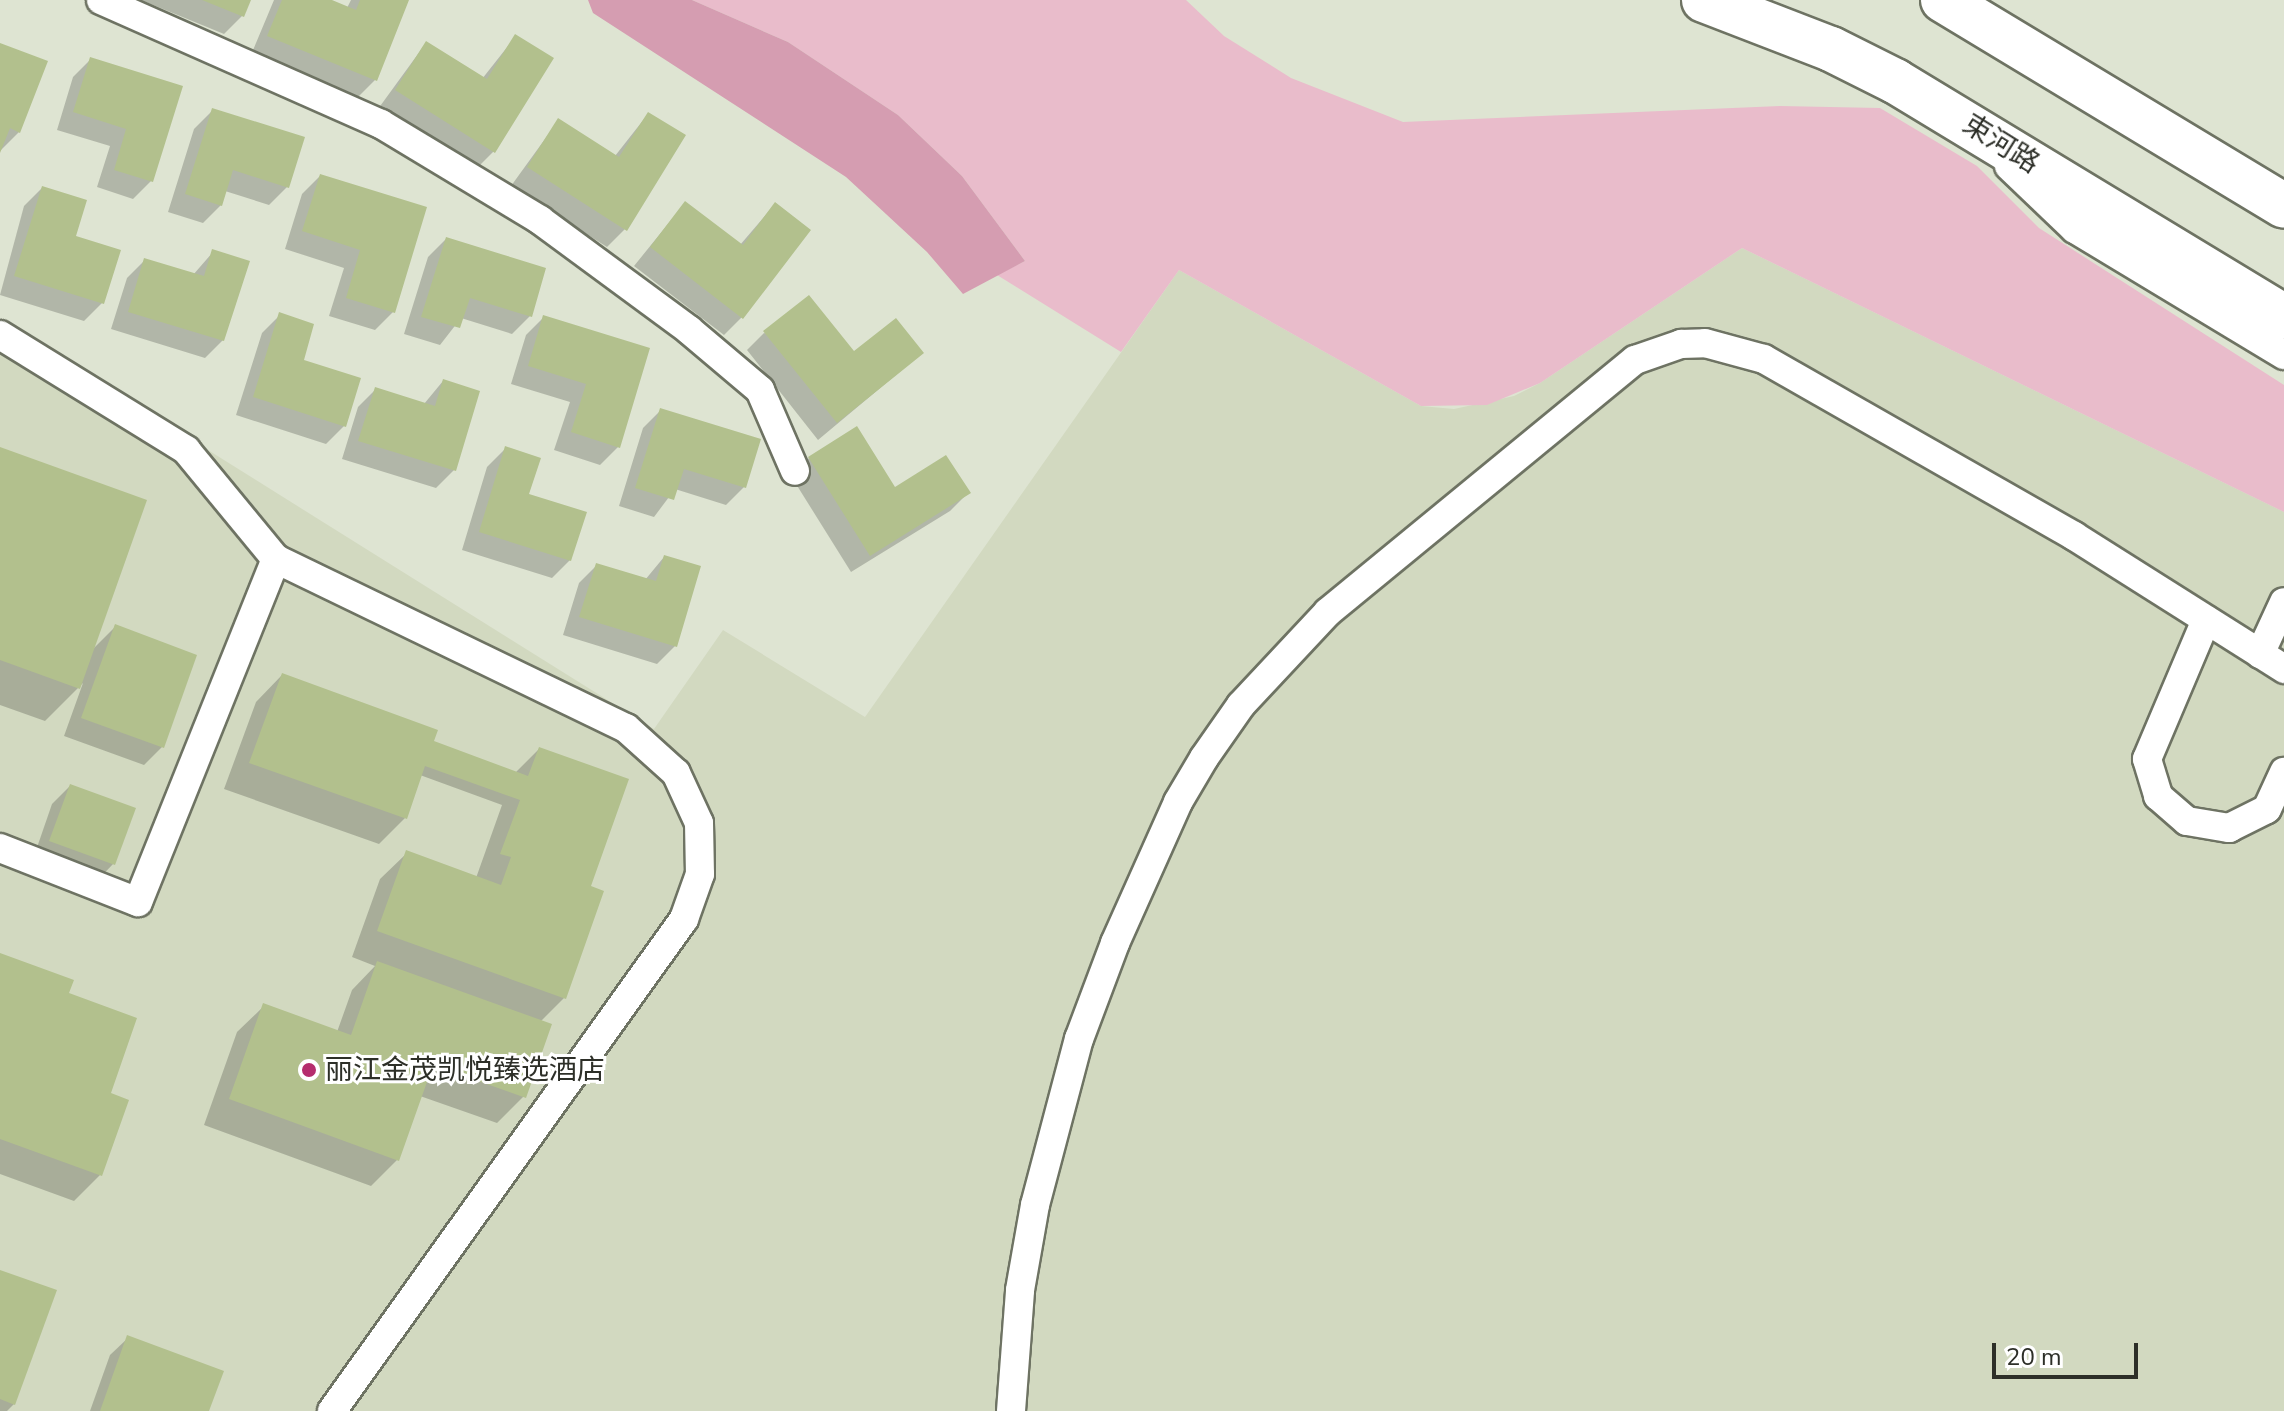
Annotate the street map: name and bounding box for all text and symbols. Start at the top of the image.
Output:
street label: 束河路 [1956,107,2046,181]
place label: 丽江金茂凯悦臻选酒店 [325,1053,605,1087]
marker: 丽江金茂凯悦臻选酒店 [300,1061,318,1079]
scale bar [1996,1327,2142,1377]
text: 20 m [2006,1341,2062,1373]

